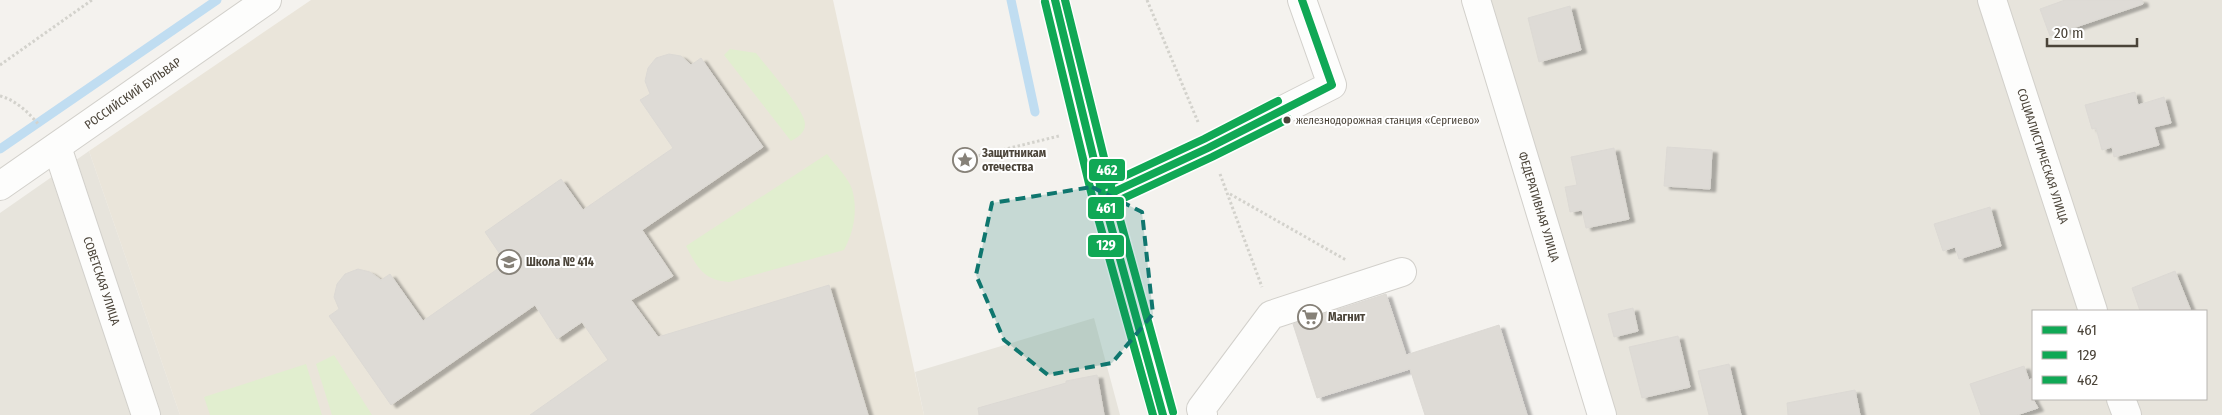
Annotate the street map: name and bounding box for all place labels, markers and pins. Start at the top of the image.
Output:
place label: железнодорожная станция «Сергиево» [1296,114,1480,127]
marker: железнодорожная станция «Сергиево» [1282,115,1292,125]
place label: Защитникам отечества [981,146,1047,174]
place icon: Защитникам отечества [952,147,978,173]
school or university icon: Школа № 414 [496,249,522,275]
place label: Школа № 414 [526,255,594,269]
supermarket icon: Магнит [1297,304,1323,330]
place label: Магнит [1328,310,1366,324]

